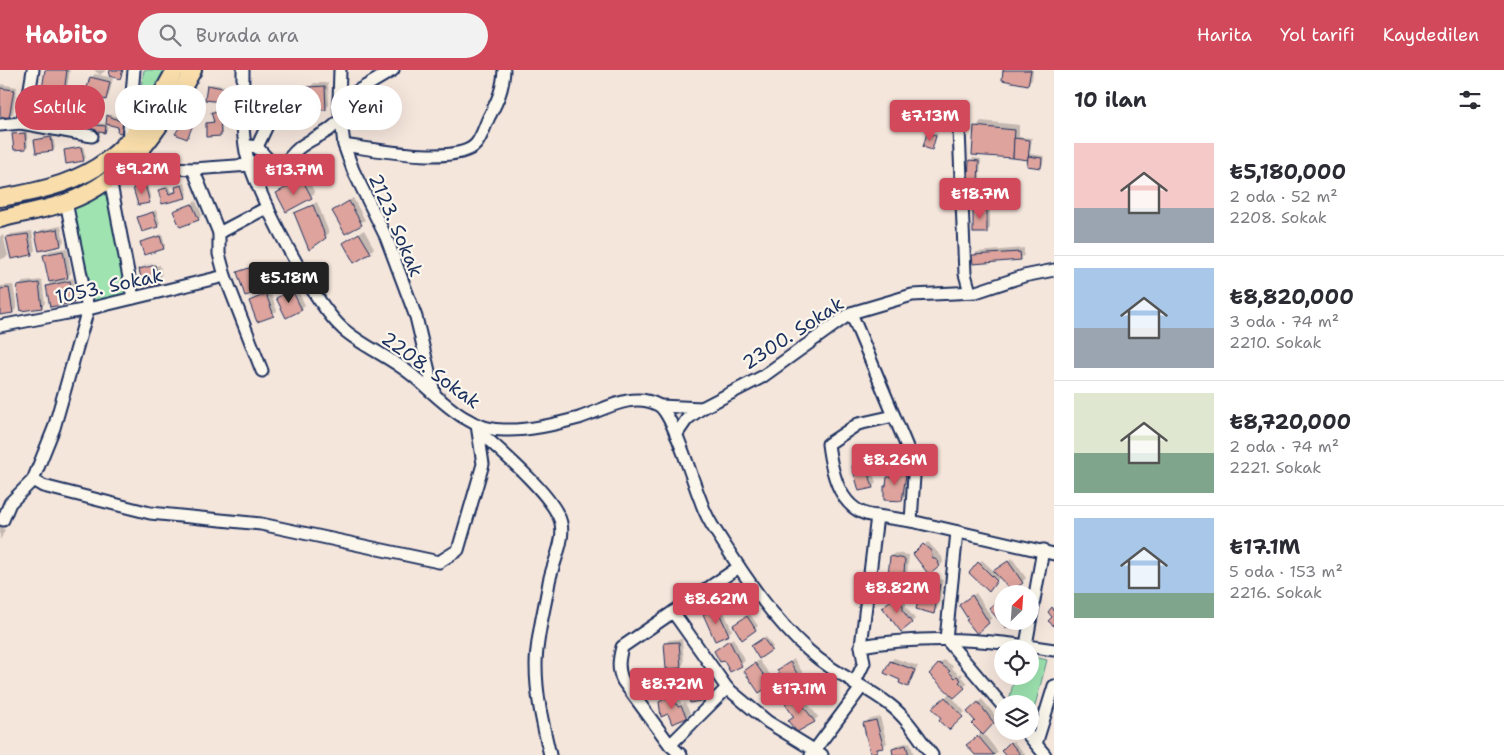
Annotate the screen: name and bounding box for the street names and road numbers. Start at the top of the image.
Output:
street label: 2123. Sokak [363,169,429,281]
street label: 1053. Sokak [53,262,165,310]
street label: 2300. Sokak [737,291,849,375]
street label: 2208. Sokak [377,326,486,414]

